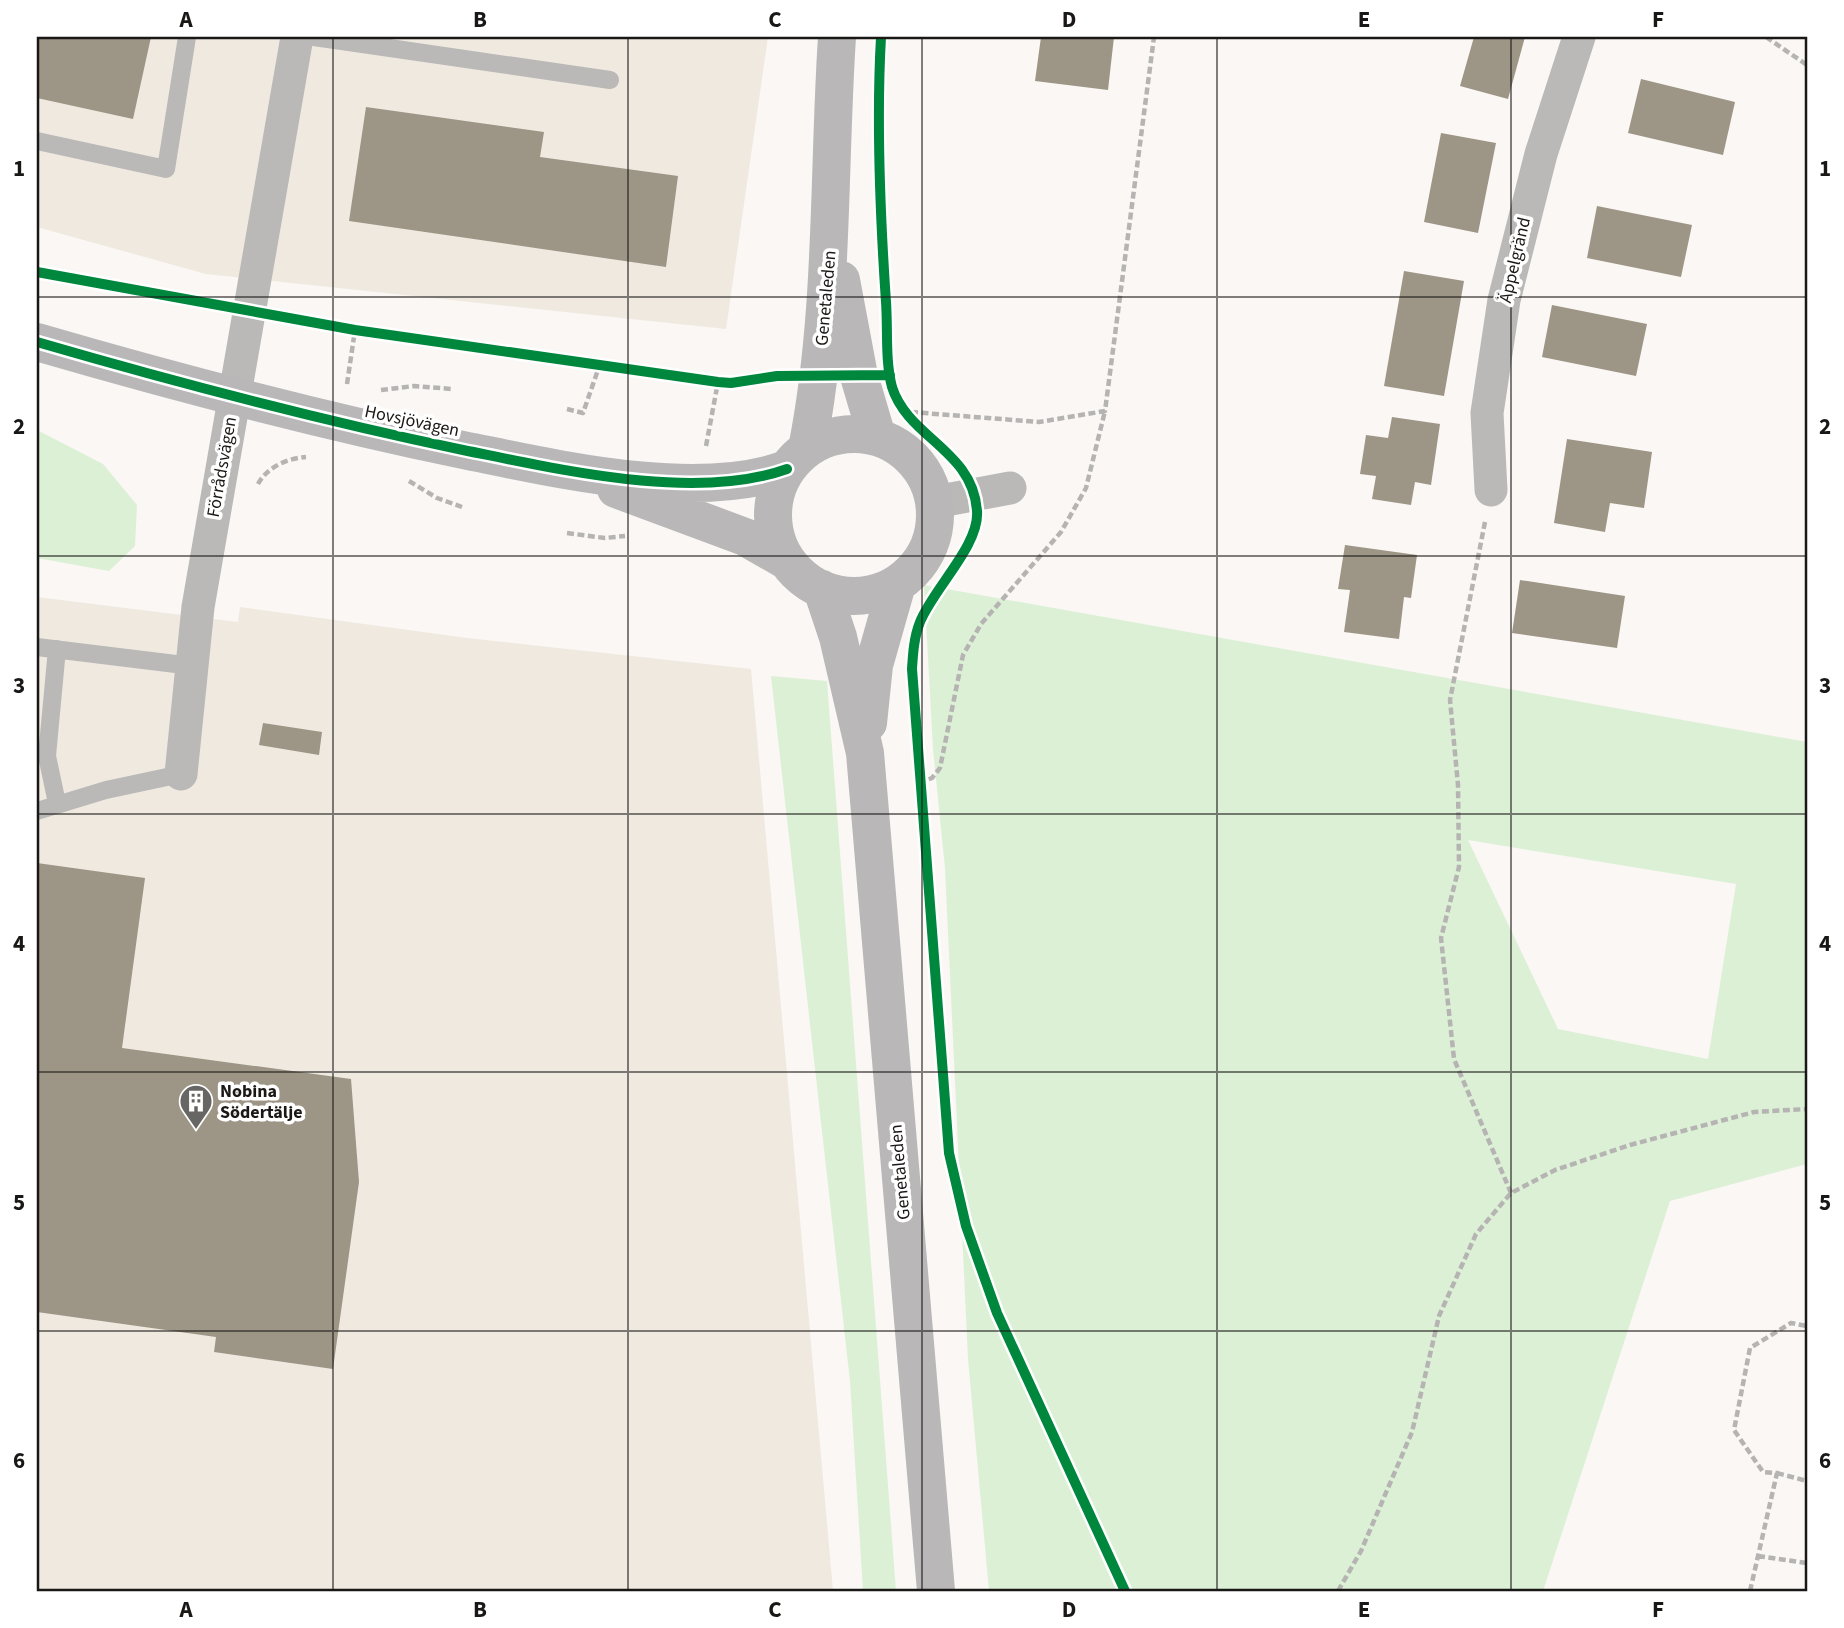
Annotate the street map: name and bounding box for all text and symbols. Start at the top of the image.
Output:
text: A [178,3,193,36]
text: B [473,3,487,36]
text: C [768,3,782,36]
text: D [1062,3,1076,36]
text: E [1358,3,1370,36]
text: F [1652,3,1664,36]
text: 1 [13,152,25,185]
text: 1 [1819,152,1831,185]
street label: Äppelgränd [1493,215,1537,305]
street label: Genetaleden [809,249,843,347]
street label: Hovsjövägen [362,399,462,443]
text: 2 [13,410,25,443]
text: 2 [1819,410,1831,443]
street label: Förrådsvägen [201,415,243,519]
text: 3 [13,669,25,702]
text: 3 [1819,669,1831,702]
text: 4 [13,927,25,960]
text: 4 [1819,927,1831,960]
place label: Nobina Södertälje [220,1079,303,1125]
building icon: Nobina Södertälje [177,1082,215,1131]
street label: Genetaleden [883,1123,917,1221]
text: 5 [13,1186,25,1219]
text: 5 [1819,1186,1831,1219]
text: 6 [13,1444,25,1477]
text: 6 [1819,1444,1831,1477]
text: A [178,1593,193,1626]
text: B [473,1593,487,1626]
text: C [768,1593,782,1626]
text: D [1062,1593,1076,1626]
text: E [1358,1593,1370,1626]
text: F [1652,1593,1664,1626]

